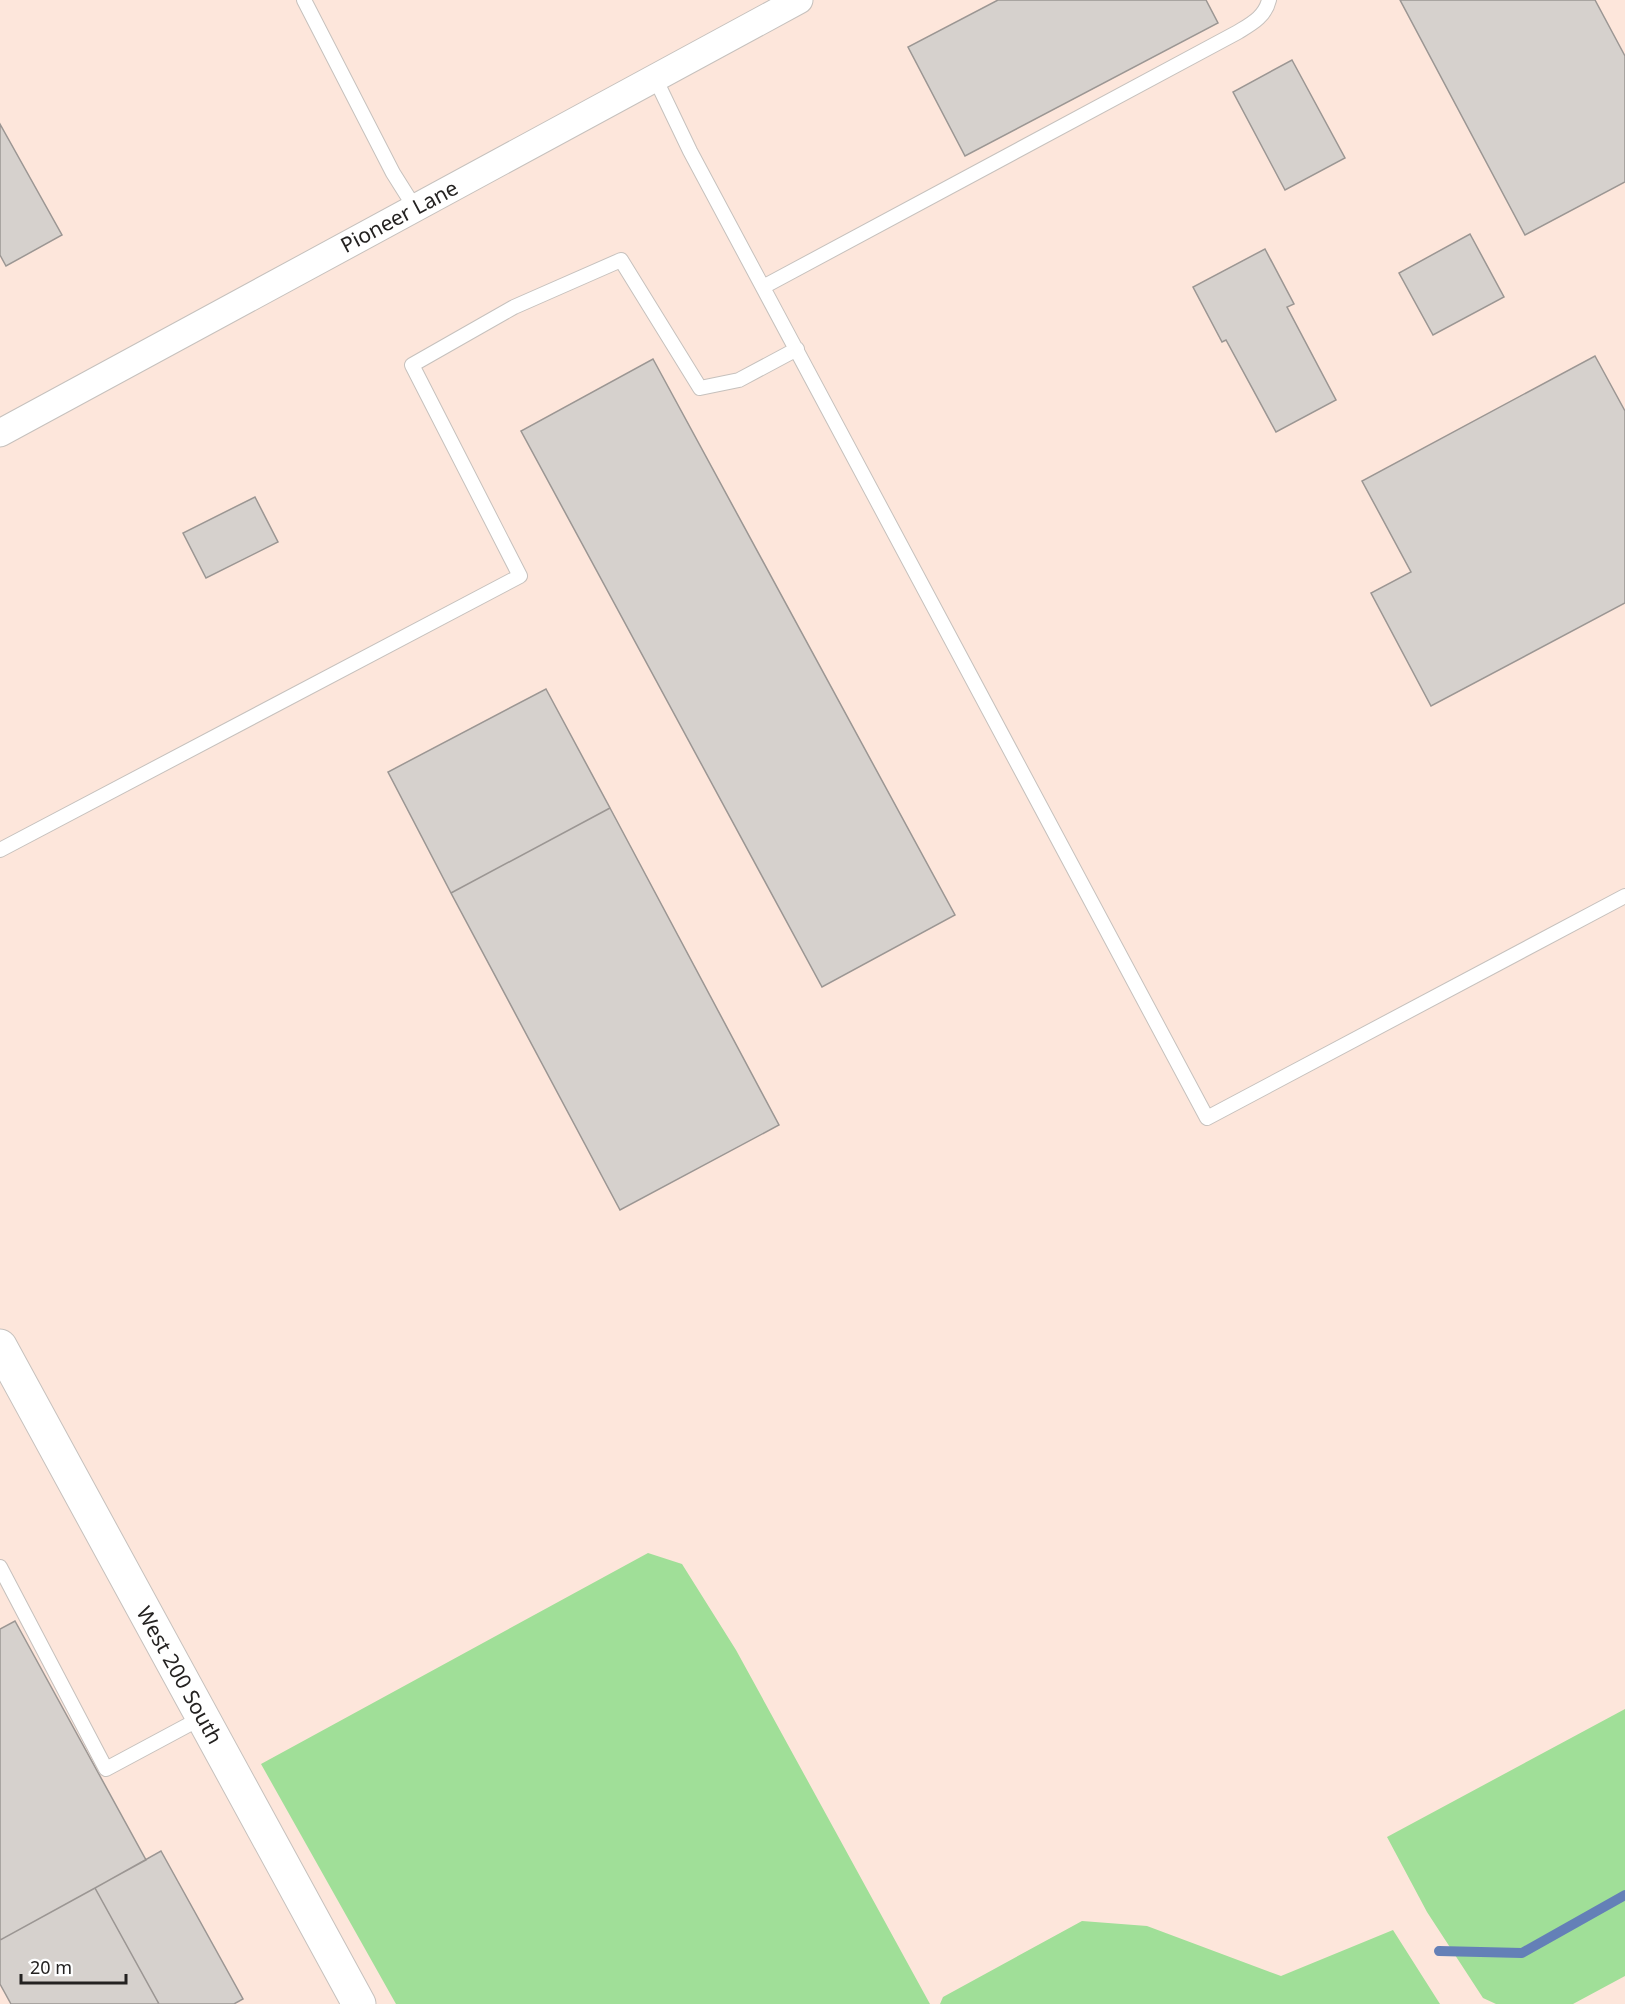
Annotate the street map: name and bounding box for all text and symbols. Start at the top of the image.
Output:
street label: Pioneer Lane [335,173,463,259]
street label: West 200 South [131,1601,229,1749]
scale bar [21,1947,126,1985]
text: 20 m [30,1955,72,1979]

